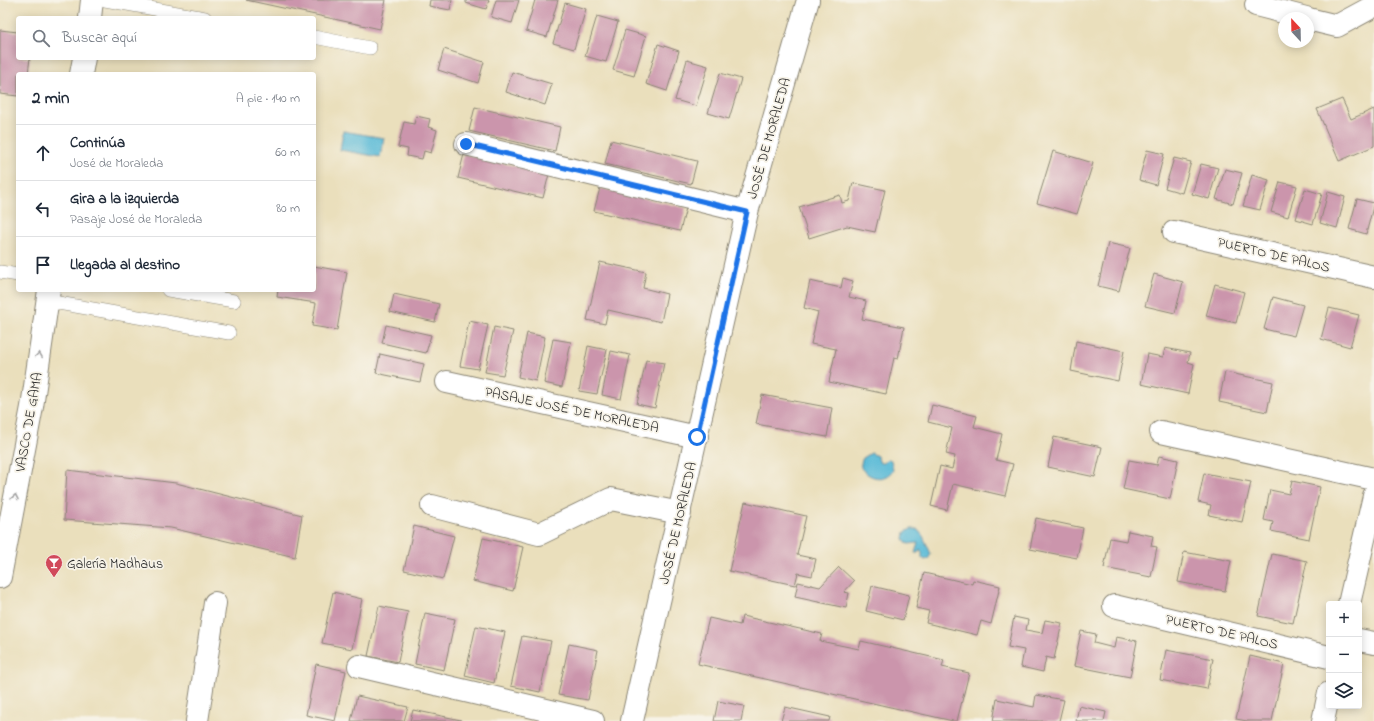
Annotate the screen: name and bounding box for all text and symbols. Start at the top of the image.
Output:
north arrow [1278,12,1314,48]
search box [16,16,316,60]
icon: search [30,27,52,49]
text: Buscar aquí [62,27,137,49]
street label: JOSÉ DE MORALEDA [742,75,797,201]
text: 2 min [32,86,69,111]
text: A pie · 140 m [236,89,300,108]
text: Continúa [70,132,125,154]
route end [457,135,475,153]
icon: ahead [32,142,54,164]
text: 60 m [275,143,300,162]
text: José de Moraleda [70,154,163,173]
text: Gira a la izquierda [70,188,179,210]
icon: left [32,198,54,220]
text: 80 m [276,199,300,218]
text: Pasaje José de Moraleda [70,210,202,229]
street label: PUERTO DE PALOS [1215,232,1332,279]
icon: arrive [32,254,54,276]
text: Llegada al destino [70,254,180,276]
one-way arrow [34,352,43,358]
street label: VASCO DE GAMA [10,371,49,475]
street label: PASAJE JOSÉ DE MORALEDA [483,382,661,439]
route start [688,428,706,446]
street label: JOSÉ DE MORALEDA [654,460,703,587]
one-way arrow [10,494,19,500]
bar icon: Galería Madhaus [44,553,64,578]
place label: Galería Madhaus [67,554,163,575]
map controls [1326,601,1362,709]
button: + [1326,601,1362,637]
street label: PUERTO DE PALOS [1163,609,1280,656]
button: − [1326,637,1362,673]
button: layers [1326,673,1362,709]

